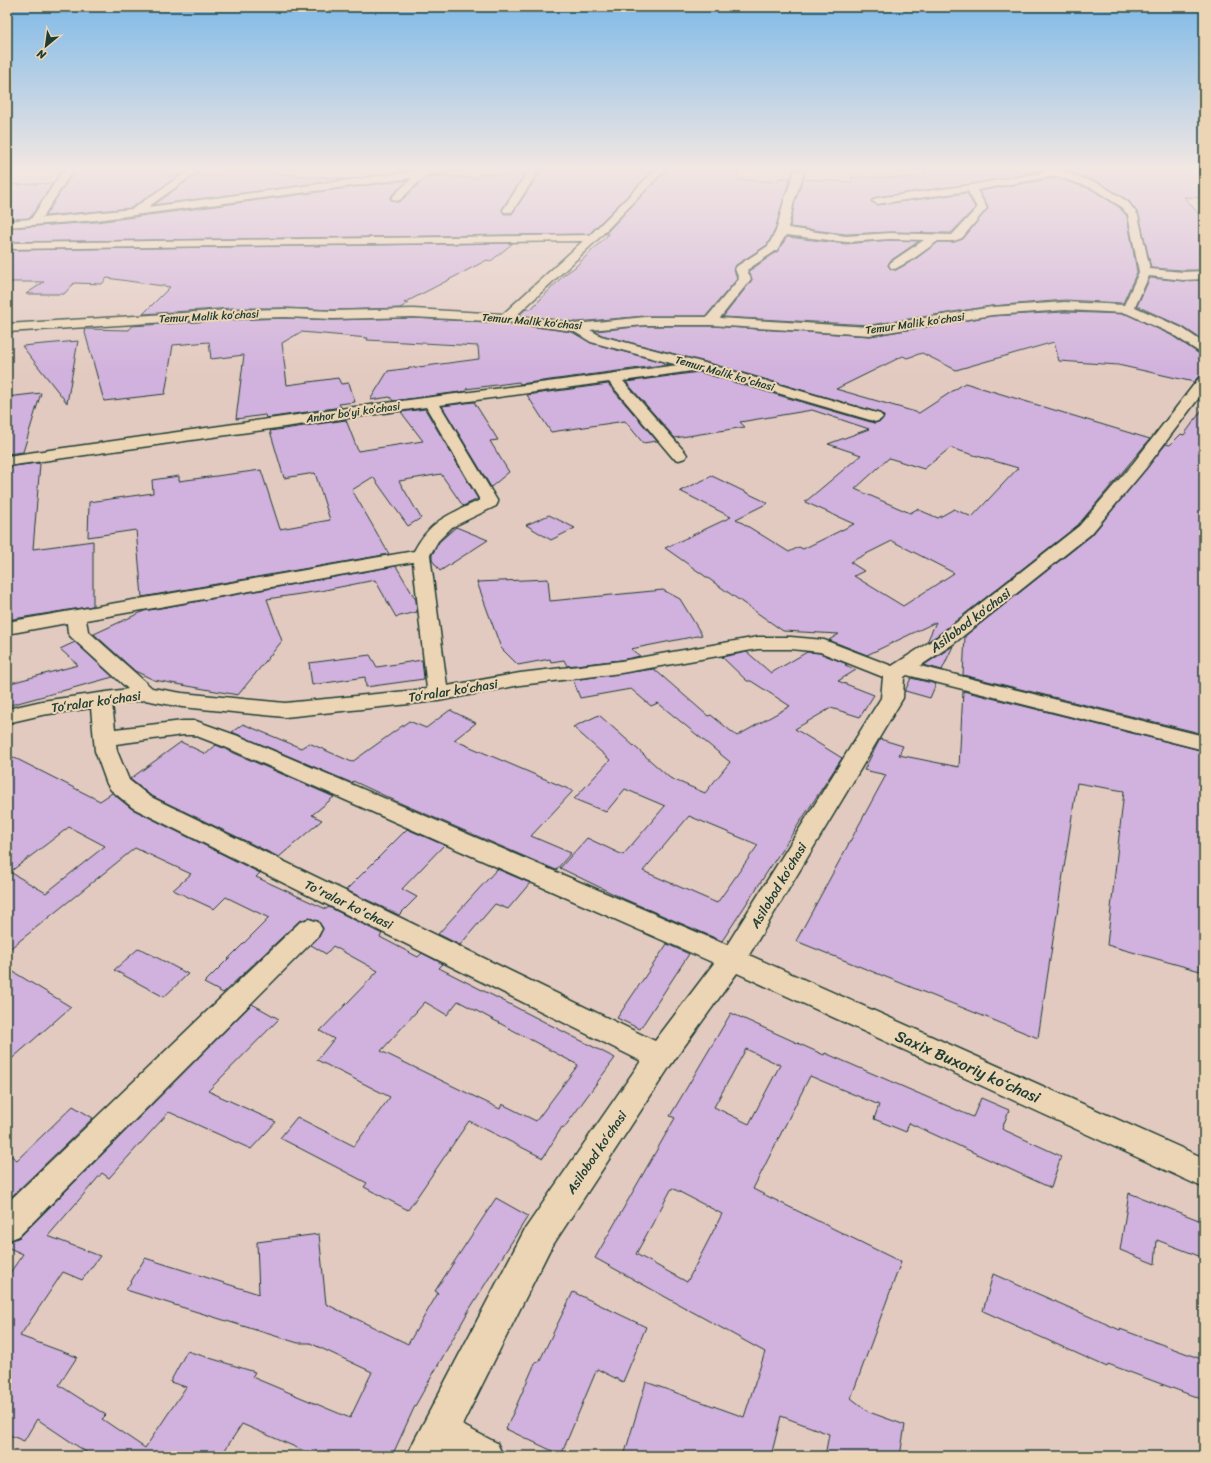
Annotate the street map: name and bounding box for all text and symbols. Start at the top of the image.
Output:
north arrow [26,26,66,66]
text: N [33,44,50,65]
street label: Temur Malik koʻchasi [159,304,260,329]
street label: Temur Malik koʻchasi [864,307,967,340]
street label: Temur Malik koʻchasi [481,308,584,335]
street label: Temur Malik ko'chasi [673,350,778,397]
street label: Anhor boʻyi koʻchasi [304,396,402,429]
street label: Asilobod koʻchasi [924,582,1016,659]
street label: Toʻralar koʻchasi [407,672,500,709]
street label: Toʻralar koʻchasi [50,684,143,719]
street label: Asilobod koʻchasi [743,838,813,933]
street label: To'ralar ko'chasi [301,873,397,936]
street label: Saxix Buxoriy ko‘chasi [890,1021,1046,1112]
street label: Asilobod koʻchasi [559,1105,633,1200]

